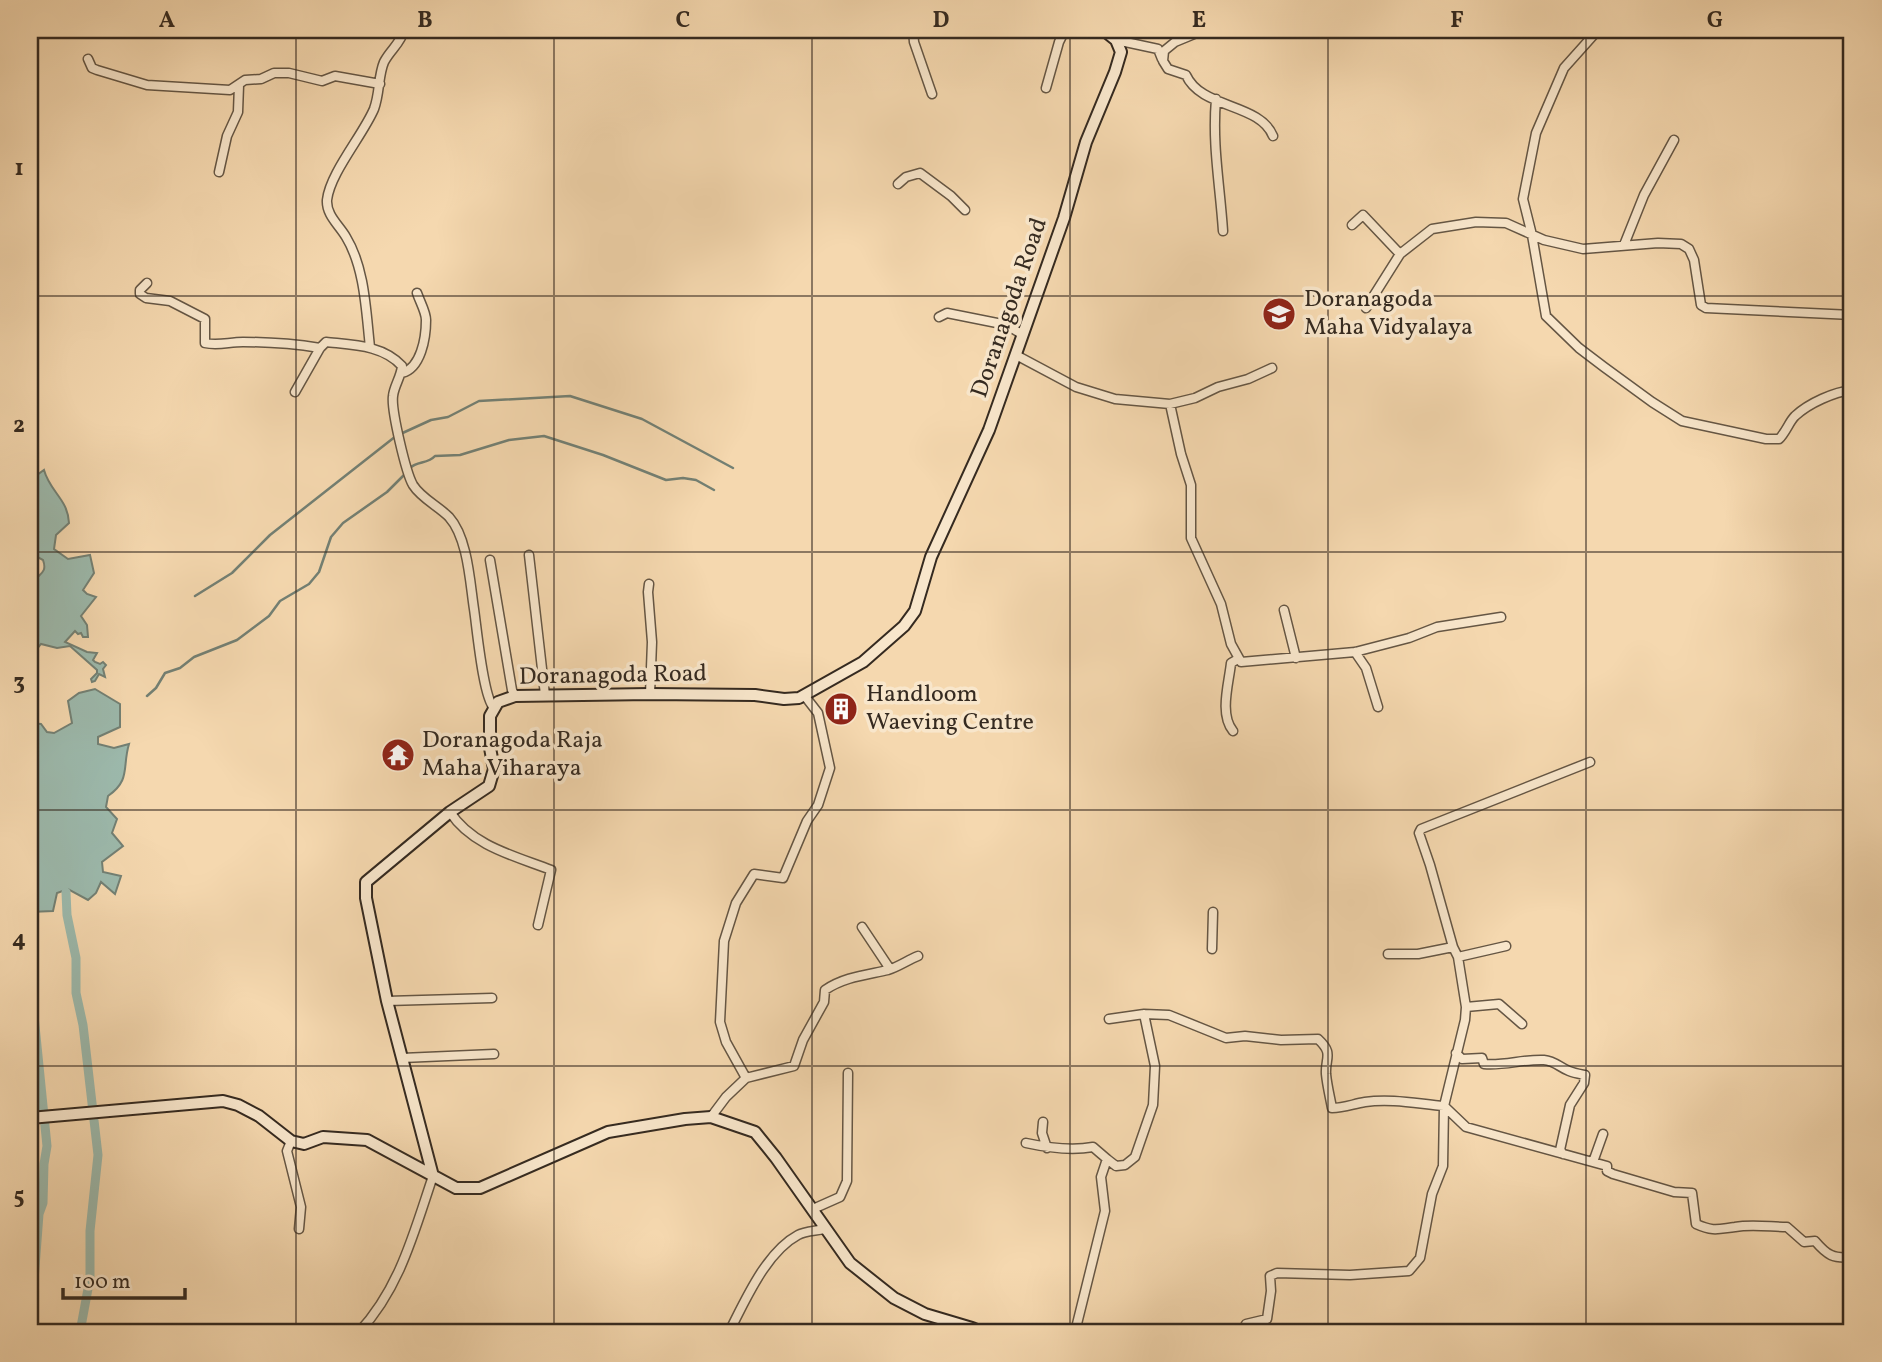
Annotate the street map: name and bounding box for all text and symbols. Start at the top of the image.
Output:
text: A [159,5,175,37]
text: B [417,5,433,37]
text: C [676,5,690,37]
text: D [933,5,950,37]
text: E [1192,5,1206,37]
text: F [1450,5,1464,37]
text: G [1707,5,1723,37]
text: 1 [14,153,24,185]
street label: Doranagoda Road [963,214,1057,402]
place label: Doranagoda Maha Vidyalaya [1304,283,1473,345]
school or university icon: Doranagoda Maha Vidyalaya [1260,295,1298,333]
text: 2 [13,410,25,442]
street label: Doranagoda Road [519,657,707,695]
text: 3 [13,667,25,699]
place label: Handloom Waeving Centre [866,678,1034,740]
building icon: Handloom Waeving Centre [822,690,860,728]
place label: Doranagoda Raja Maha Viharaya [422,724,603,786]
temple icon: Doranagoda Raja Maha Viharaya [379,736,417,774]
text: 4 [12,924,26,956]
text: 5 [13,1181,25,1213]
scale bar [63,1257,186,1301]
text: 100 m [74,1268,131,1297]

